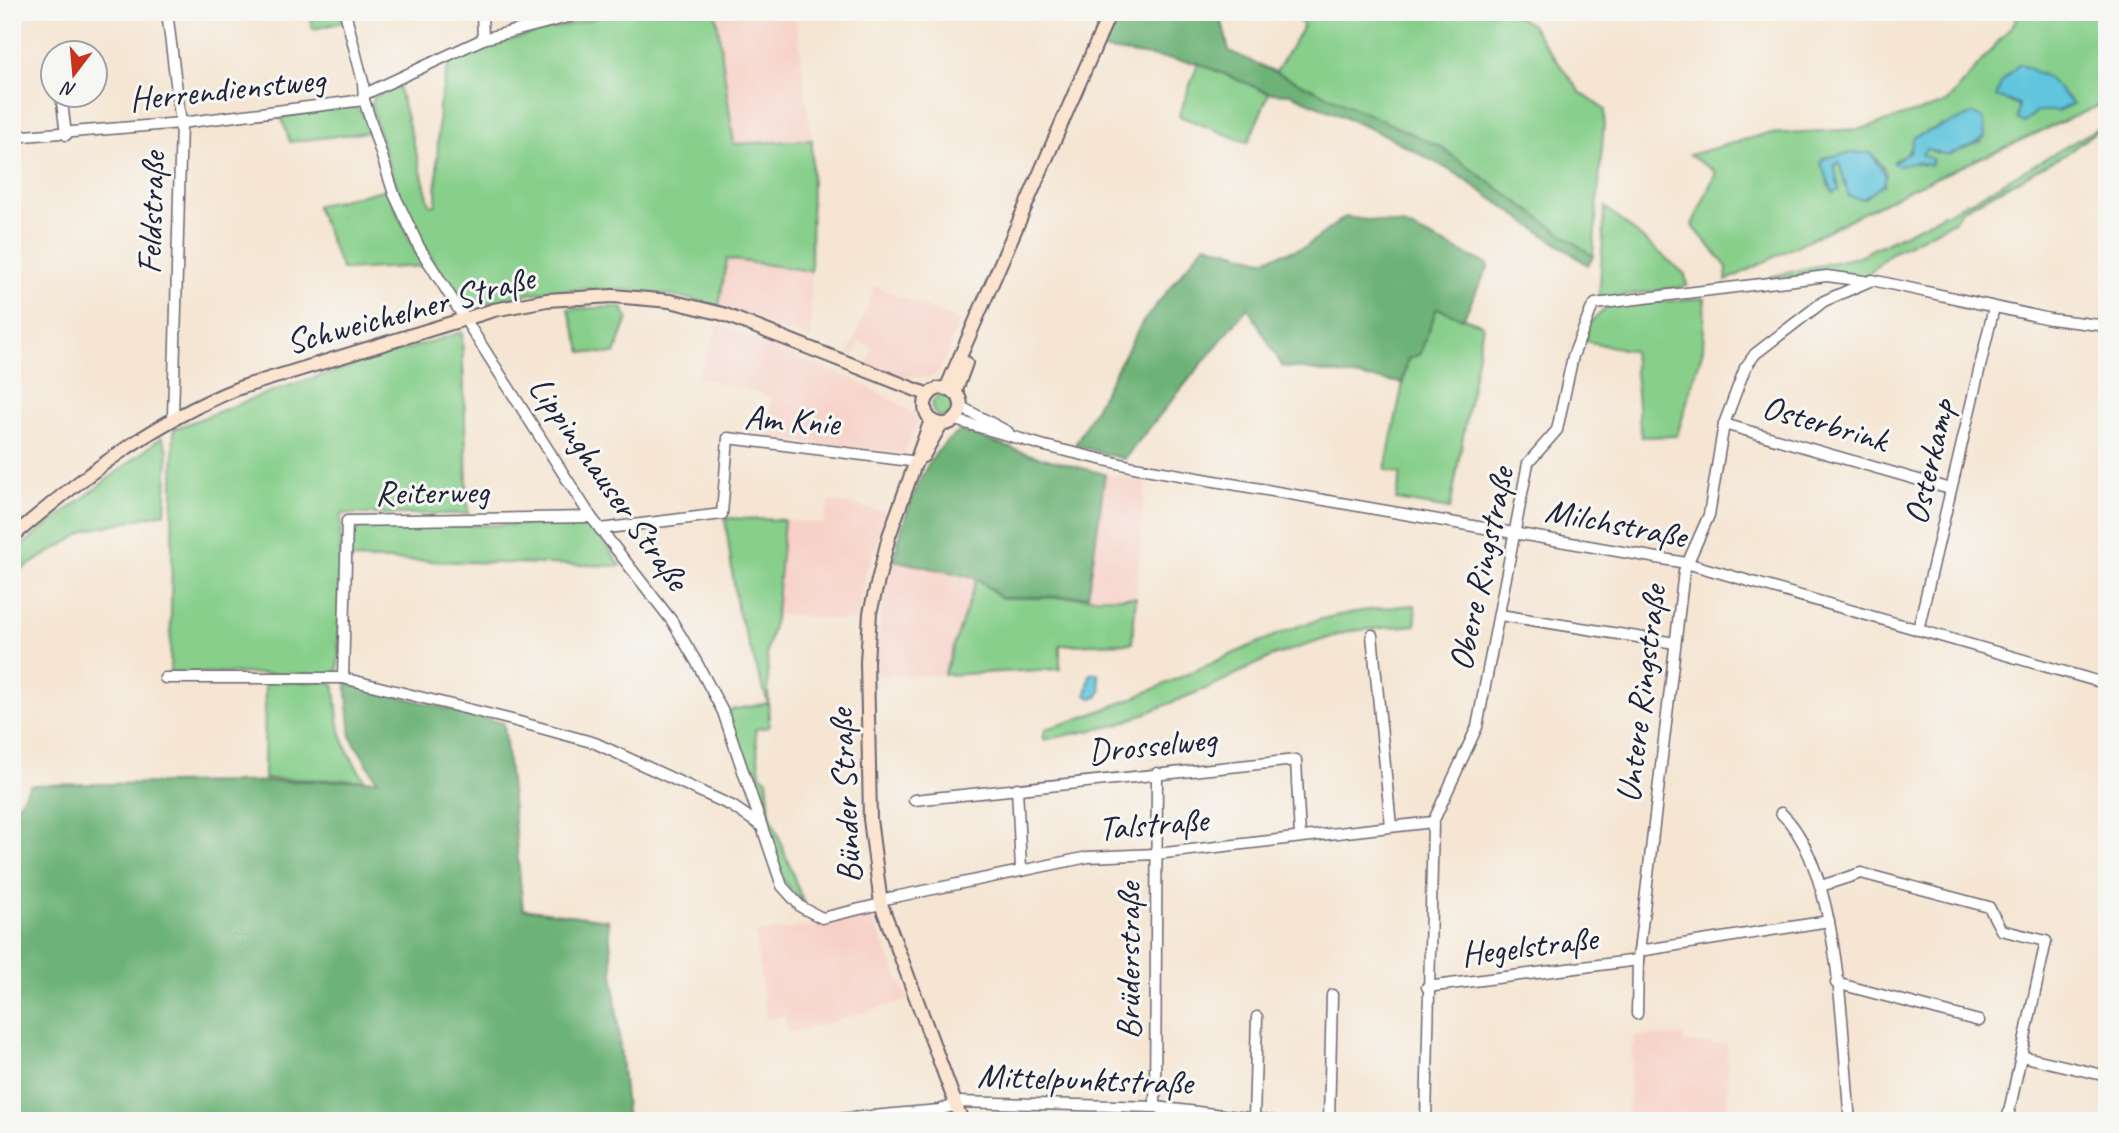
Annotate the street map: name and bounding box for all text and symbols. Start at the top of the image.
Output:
north arrow [38,38,108,108]
street label: Herrendienstweg [127,56,329,122]
text: N [58,75,79,103]
street label: Feldstraße [126,149,176,275]
street label: Schweichelner Straße [281,255,541,365]
street label: Lippinghauser Straße [518,367,701,601]
street label: Osterbrink [1757,384,1896,463]
street label: Osterkamp [1893,393,1966,529]
street label: Am Knie [743,394,844,446]
street label: Obere Ringstraße [1438,461,1525,675]
street label: Reiterweg [375,468,491,515]
street label: Milchstraße [1542,487,1693,559]
street label: Untere Ringstraße [1605,580,1677,805]
street label: Bünder Straße [818,705,872,884]
street label: Drosselweg [1086,716,1221,774]
street label: Talstraße [1096,797,1212,851]
street label: Brüderstraße [1106,880,1151,1039]
street label: Hegelstraße [1458,915,1602,977]
street label: Mittelpunktstraße [977,1053,1196,1105]

